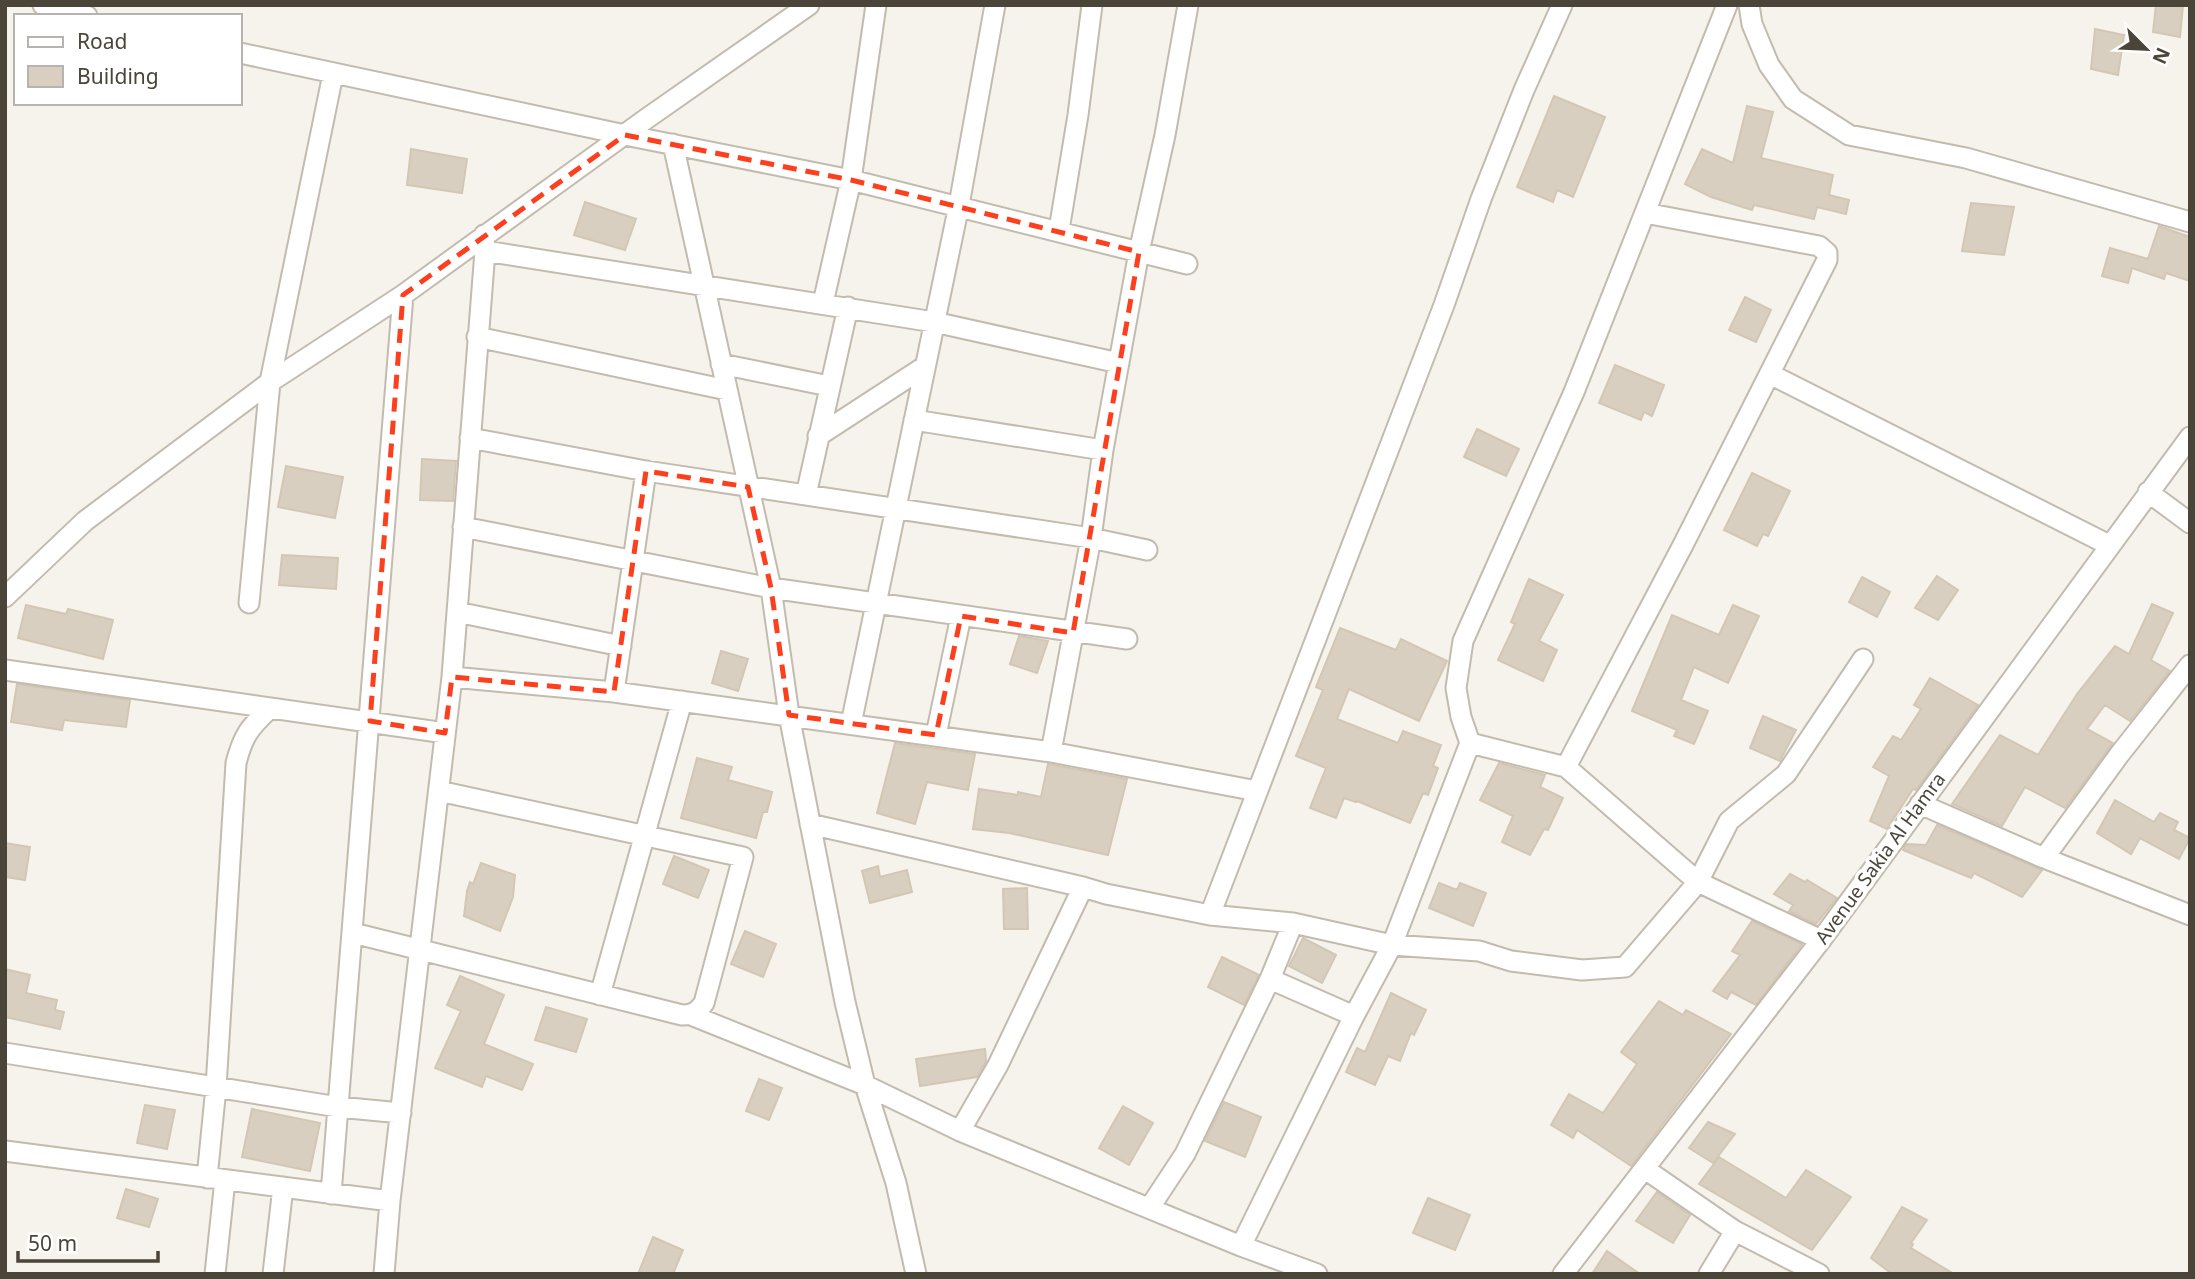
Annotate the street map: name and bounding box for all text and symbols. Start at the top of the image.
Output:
legend [14,14,242,105]
north arrow [2111,14,2181,84]
text: Road [77,27,127,55]
text: N [2147,44,2177,68]
text: Building [77,62,159,90]
street label: Avenue Sakia Al Hamra [1809,767,1951,949]
scale bar [18,1220,158,1264]
text: 50 m [28,1229,77,1257]

